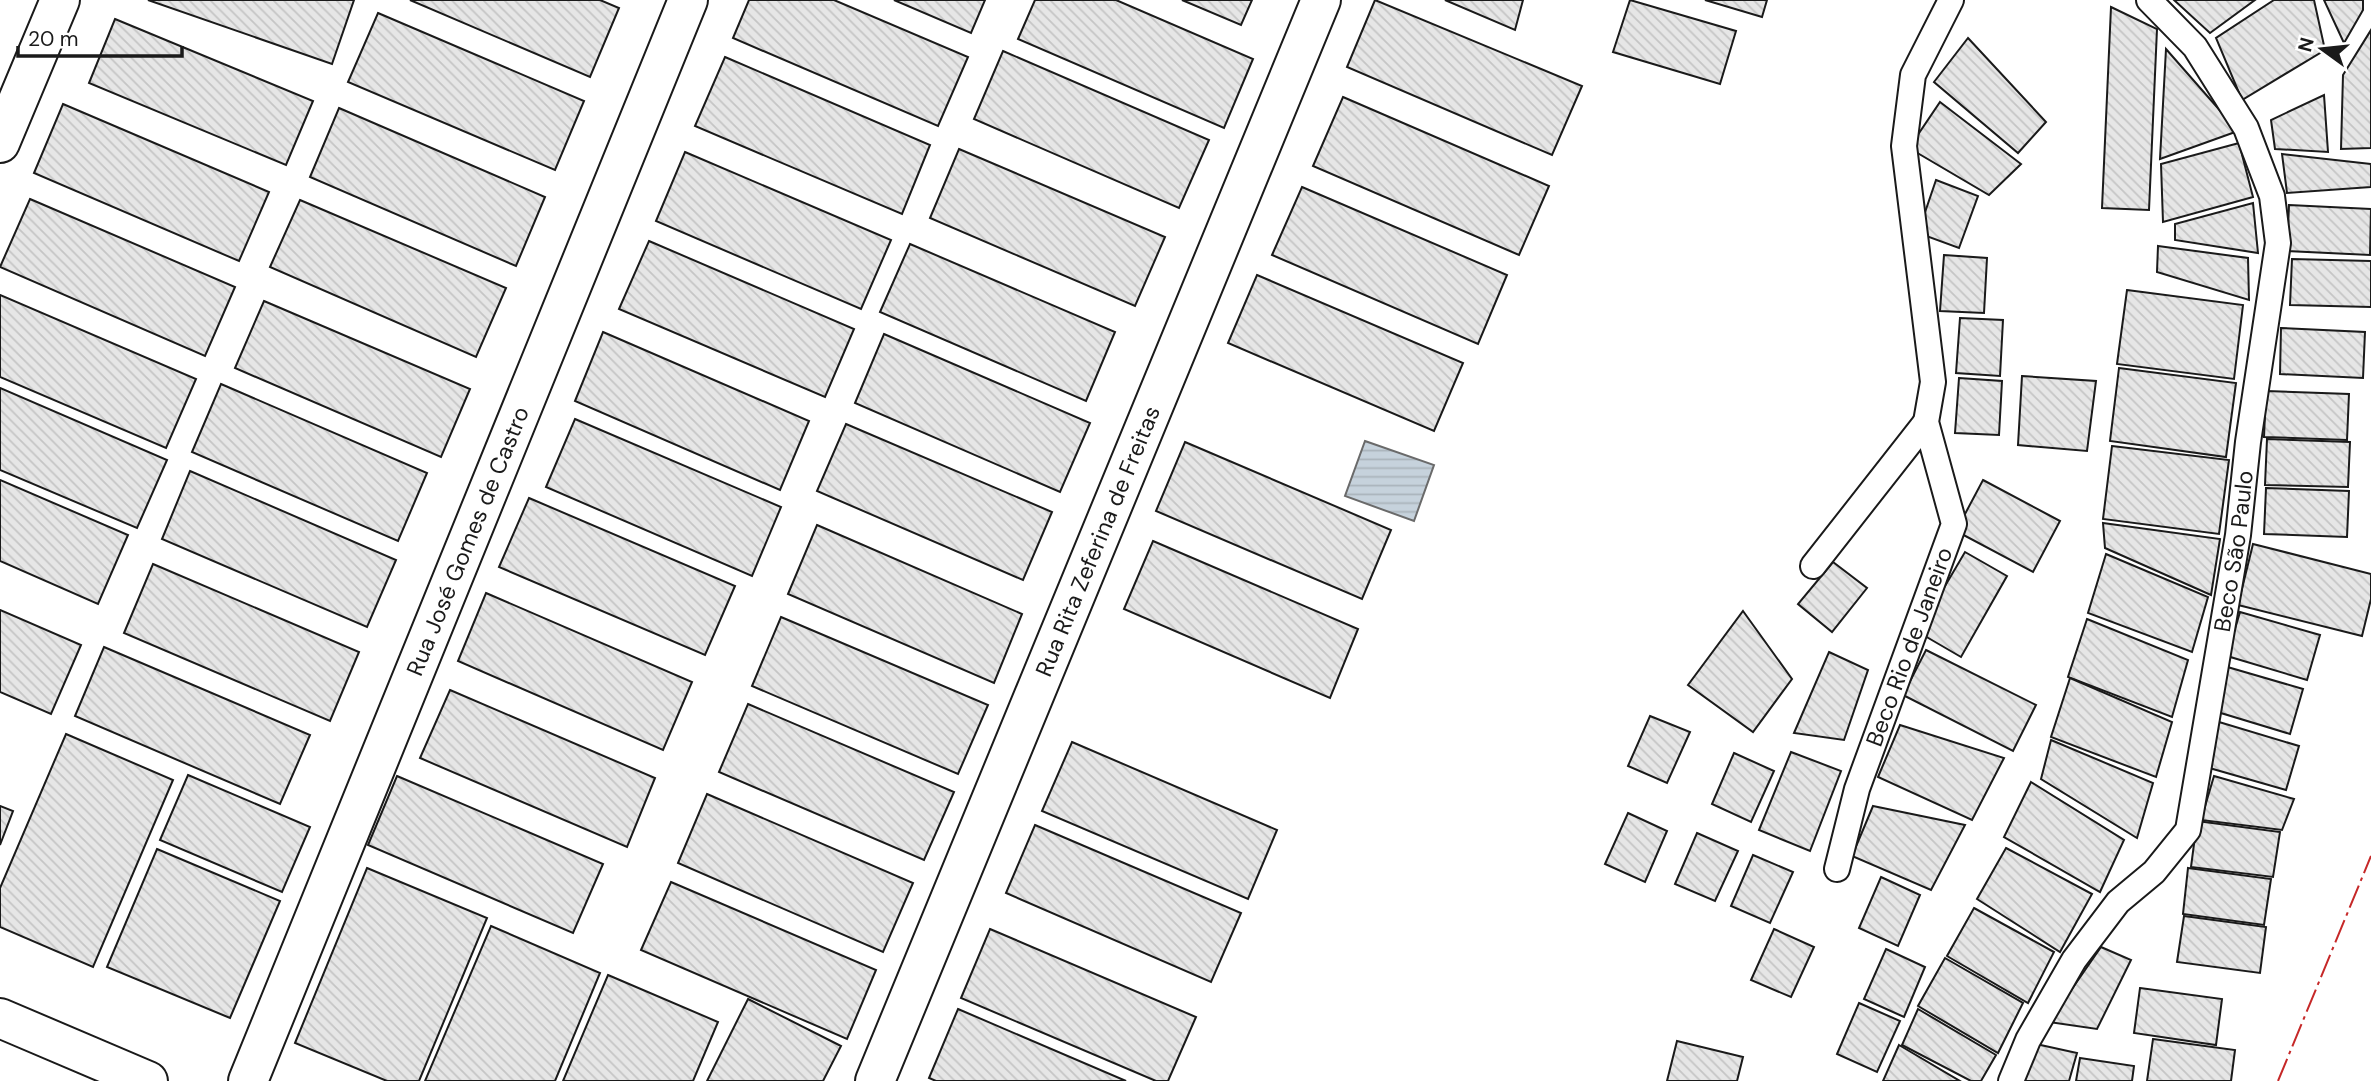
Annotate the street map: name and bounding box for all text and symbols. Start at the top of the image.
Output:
scale bar [18,14,182,58]
north arrow [2287,14,2357,84]
text: 20 m [28,25,79,53]
text: N [2292,35,2320,55]
street label: Rua Rita Zeferina de Freitas [1029,401,1167,681]
street label: Rua José Gomes de Castro [400,402,536,680]
street label: Beco São Paulo [2207,469,2260,634]
street label: Beco Rio de Janeiro [1859,543,1959,750]

